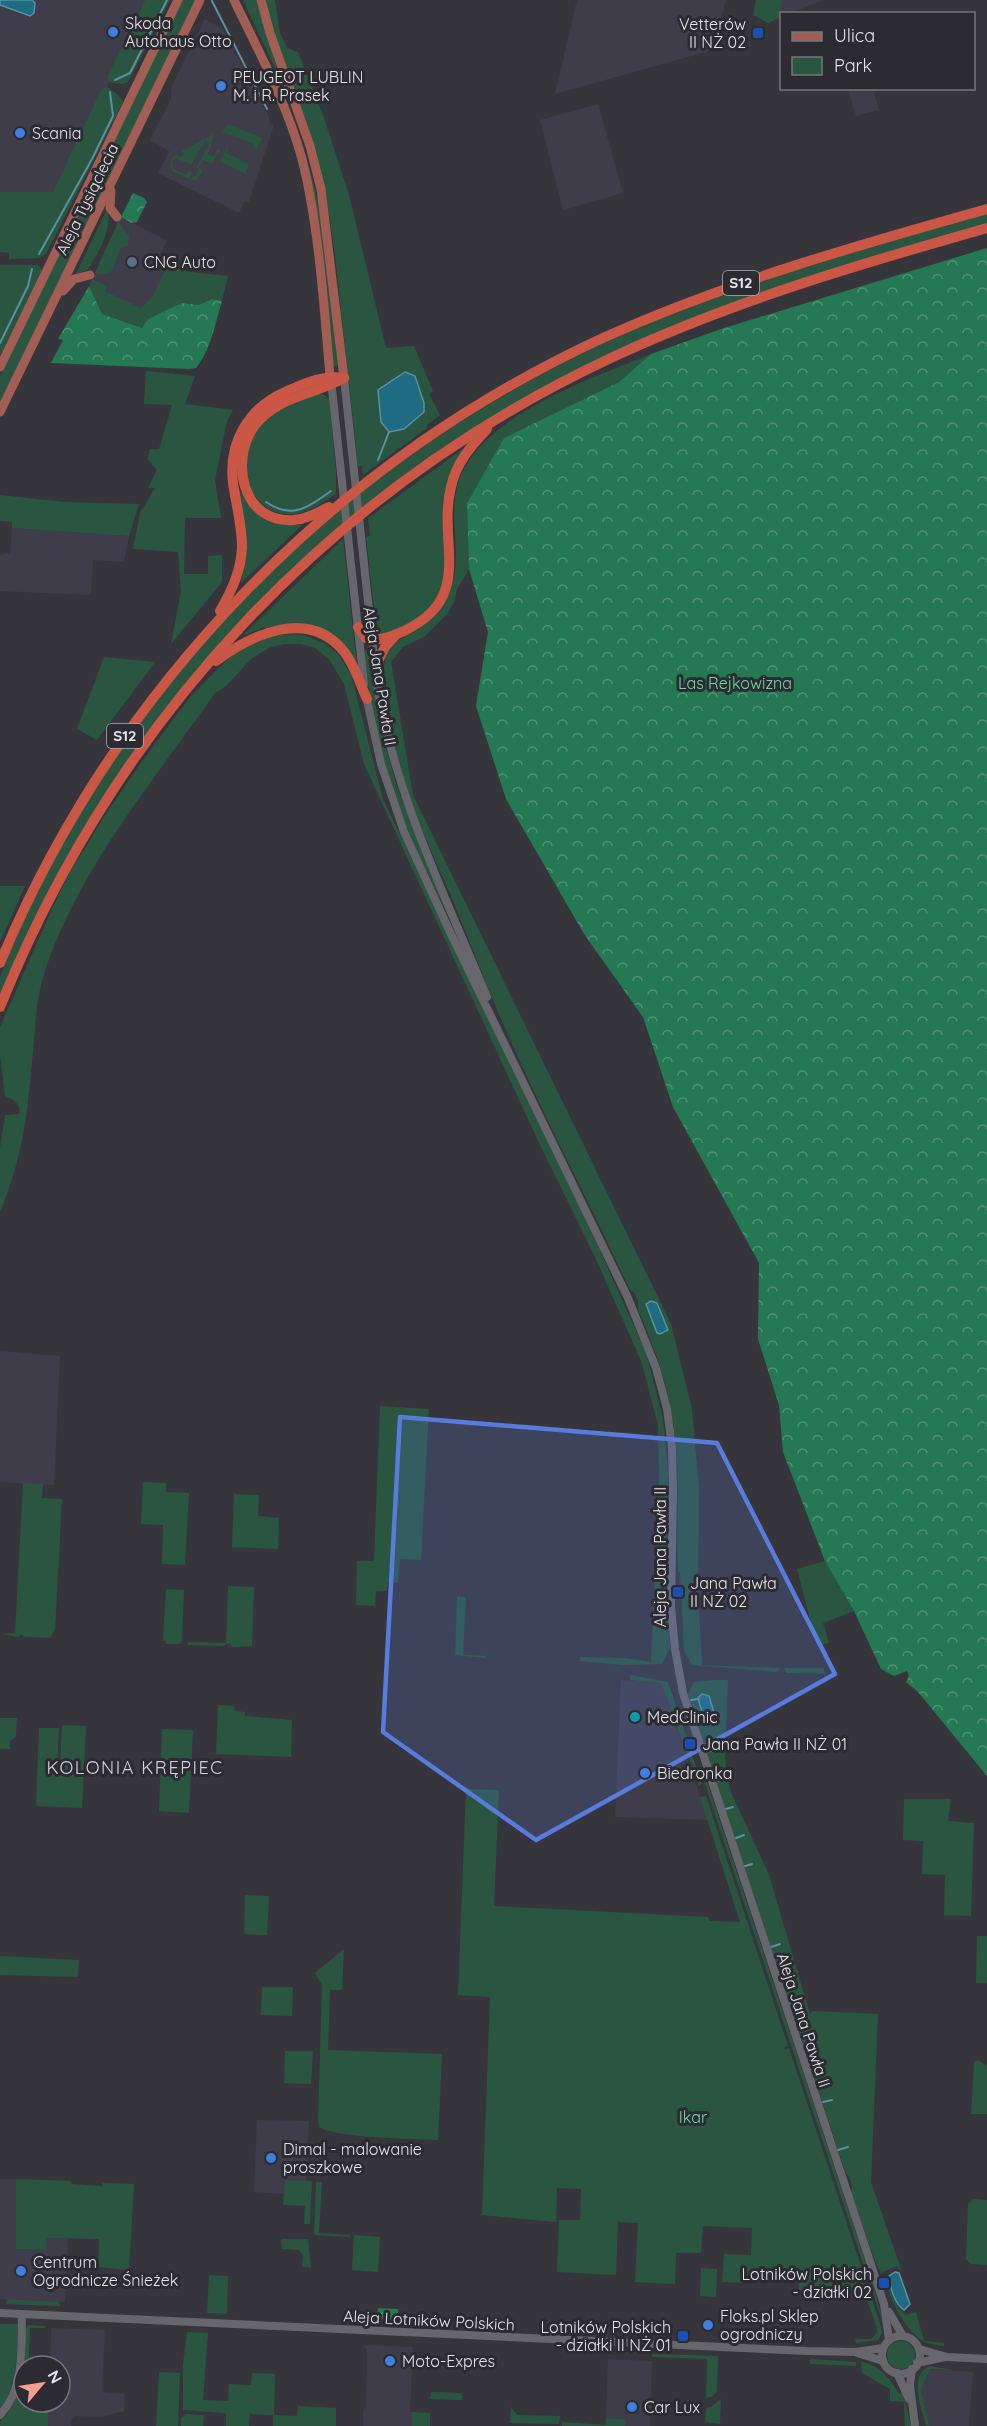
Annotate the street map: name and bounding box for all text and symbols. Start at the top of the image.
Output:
legend [780,12,975,90]
place label: Skoda Autohaus Otto [125,13,232,51]
place label: Vetterów II NŻ 02 [679,14,746,52]
text: Ulica [834,24,875,47]
marker: Skoda Autohaus Otto [106,25,120,39]
marker: Vetterów II NŻ 02 [751,26,765,40]
text: Park [834,54,872,77]
place label: PEUGEOT LUBLIN M. i R. Prasek [233,67,363,105]
marker: PEUGEOT LUBLIN M. i R. Prasek [214,79,228,93]
place label: Scania [32,123,81,143]
marker: Scania [13,126,27,140]
street label: Aleja Tysiąclecia [51,140,123,258]
place label: CNG Auto [144,252,216,272]
marker: CNG Auto [125,255,139,269]
road number: S12 [723,271,759,295]
street label: Aleja Jana Pawła II [359,605,401,747]
park label: Las Rejkowizna [678,673,792,693]
road number: S12 [107,724,143,748]
street label: Aleja Jana Pawła II [650,1487,670,1627]
place label: Jana Pawła II NŻ 02 [690,1573,777,1611]
marker: Jana Pawła II NŻ 02 [671,1585,685,1599]
place label: MedClinic [647,1707,717,1727]
marker: MedClinic [628,1710,642,1724]
place label: Jana Pawła II NŻ 01 [702,1734,847,1754]
marker: Jana Pawła II NŻ 01 [683,1737,697,1751]
district label: KOLONIA KRĘPIEC [46,1756,224,1779]
place label: Biedronka [657,1763,733,1783]
marker: Biedronka [638,1766,652,1780]
street label: Aleja Jana Pawła II [773,1950,835,2090]
park label: Ikar [679,2107,707,2127]
place label: Dimal - malowanie proszkowe [283,2139,422,2177]
marker: Dimal - malowanie proszkowe [264,2151,278,2165]
place label: Centrum Ogrodnicze Śnieżek [33,2252,178,2290]
marker: Centrum Ogrodnicze Śnieżek [14,2264,28,2278]
place label: Lotników Polskich - działki 02 [742,2264,872,2302]
marker: Lotników Polskich - działki 02 [877,2276,891,2290]
street label: Aleja Lotników Polskich [343,2306,515,2334]
place label: Floks.pl Sklep ogrodniczy [720,2306,819,2344]
place label: Lotników Polskich - działki II NŻ 01 [541,2317,671,2355]
marker: Floks.pl Sklep ogrodniczy [701,2318,715,2332]
marker: Lotników Polskich - działki II NŻ 01 [676,2329,690,2343]
place label: Moto-Expres [402,2351,495,2371]
north arrow [12,2354,72,2414]
marker: Moto-Expres [383,2354,397,2368]
text: N [44,2367,67,2387]
place label: Car Lux [644,2397,700,2417]
marker: Car Lux [625,2400,639,2414]

